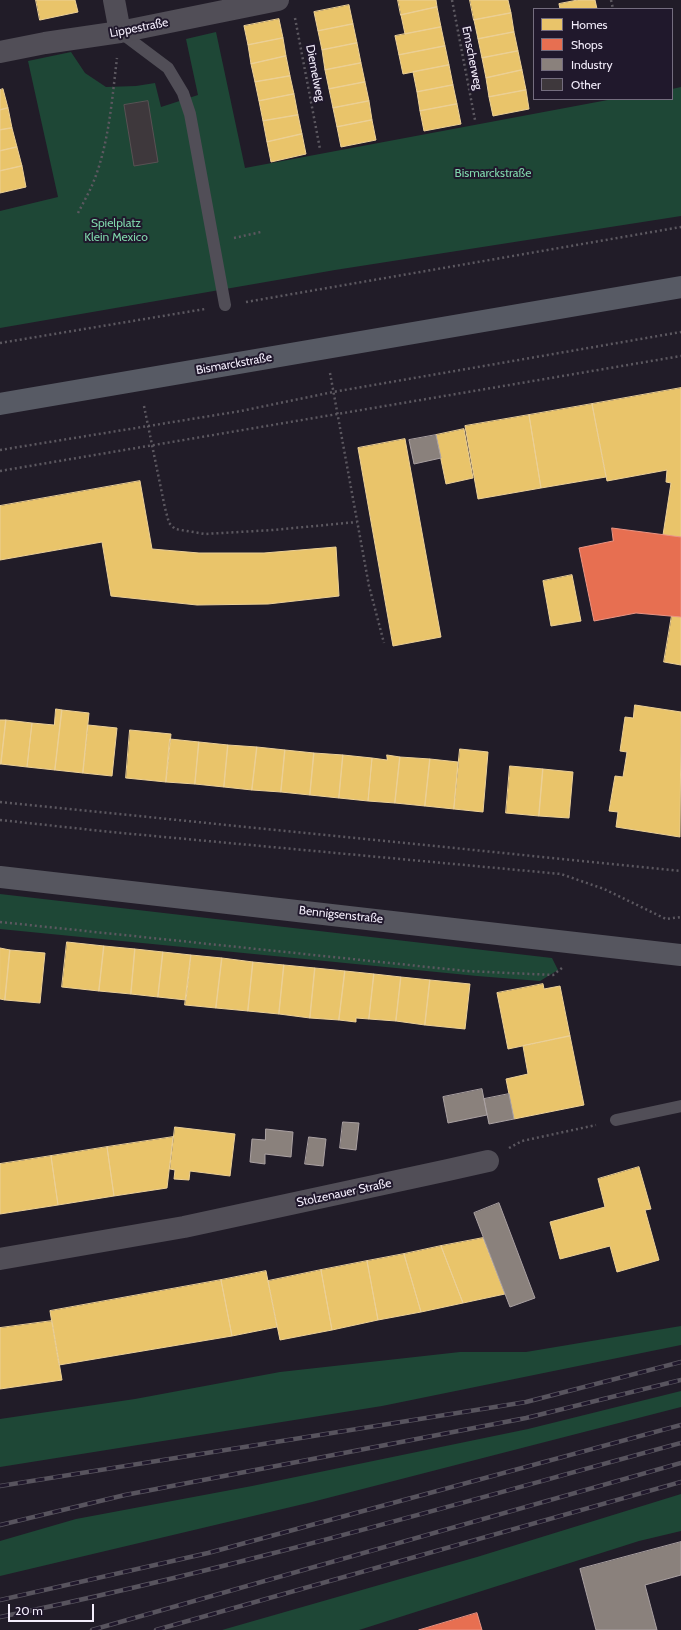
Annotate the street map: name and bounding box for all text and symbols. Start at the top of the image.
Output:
legend [533,8,673,100]
street label: Lippestraße [108,15,170,41]
text: Homes [571,17,608,32]
street label: Emscherweg [459,25,485,91]
text: Shops [571,37,603,52]
street label: Diemelweg [302,43,328,103]
text: Industry [571,57,612,72]
text: Other [571,77,601,92]
park label: Bismarckstraße [455,166,531,180]
park label: Spielplatz Klein Mexico [84,216,148,244]
street label: Bismarckstraße [195,350,273,378]
street label: Bennigsenstraße [298,903,384,927]
street label: Stolzenauer Straße [295,1176,393,1210]
scale bar [10,1596,96,1622]
text: 20 m [15,1603,43,1618]

